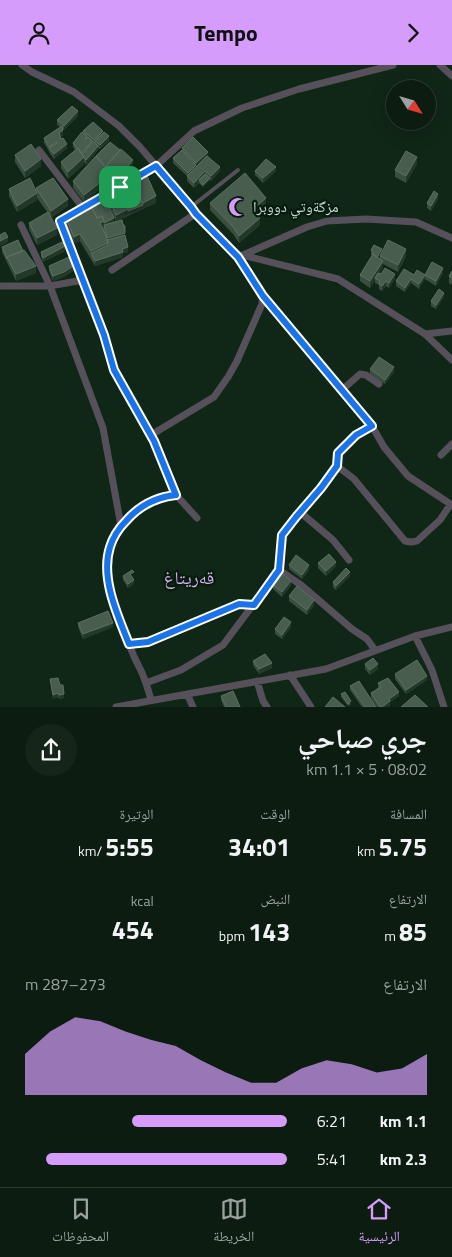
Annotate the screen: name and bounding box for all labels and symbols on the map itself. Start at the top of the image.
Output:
north arrow [386,80,436,130]
pin [99,166,141,208]
place label: مزگةوتي دووبرا [253,195,339,219]
mosque icon: مزگةوتي دووبرا [227,196,249,218]
district label: قەریتاغ [164,564,214,591]

